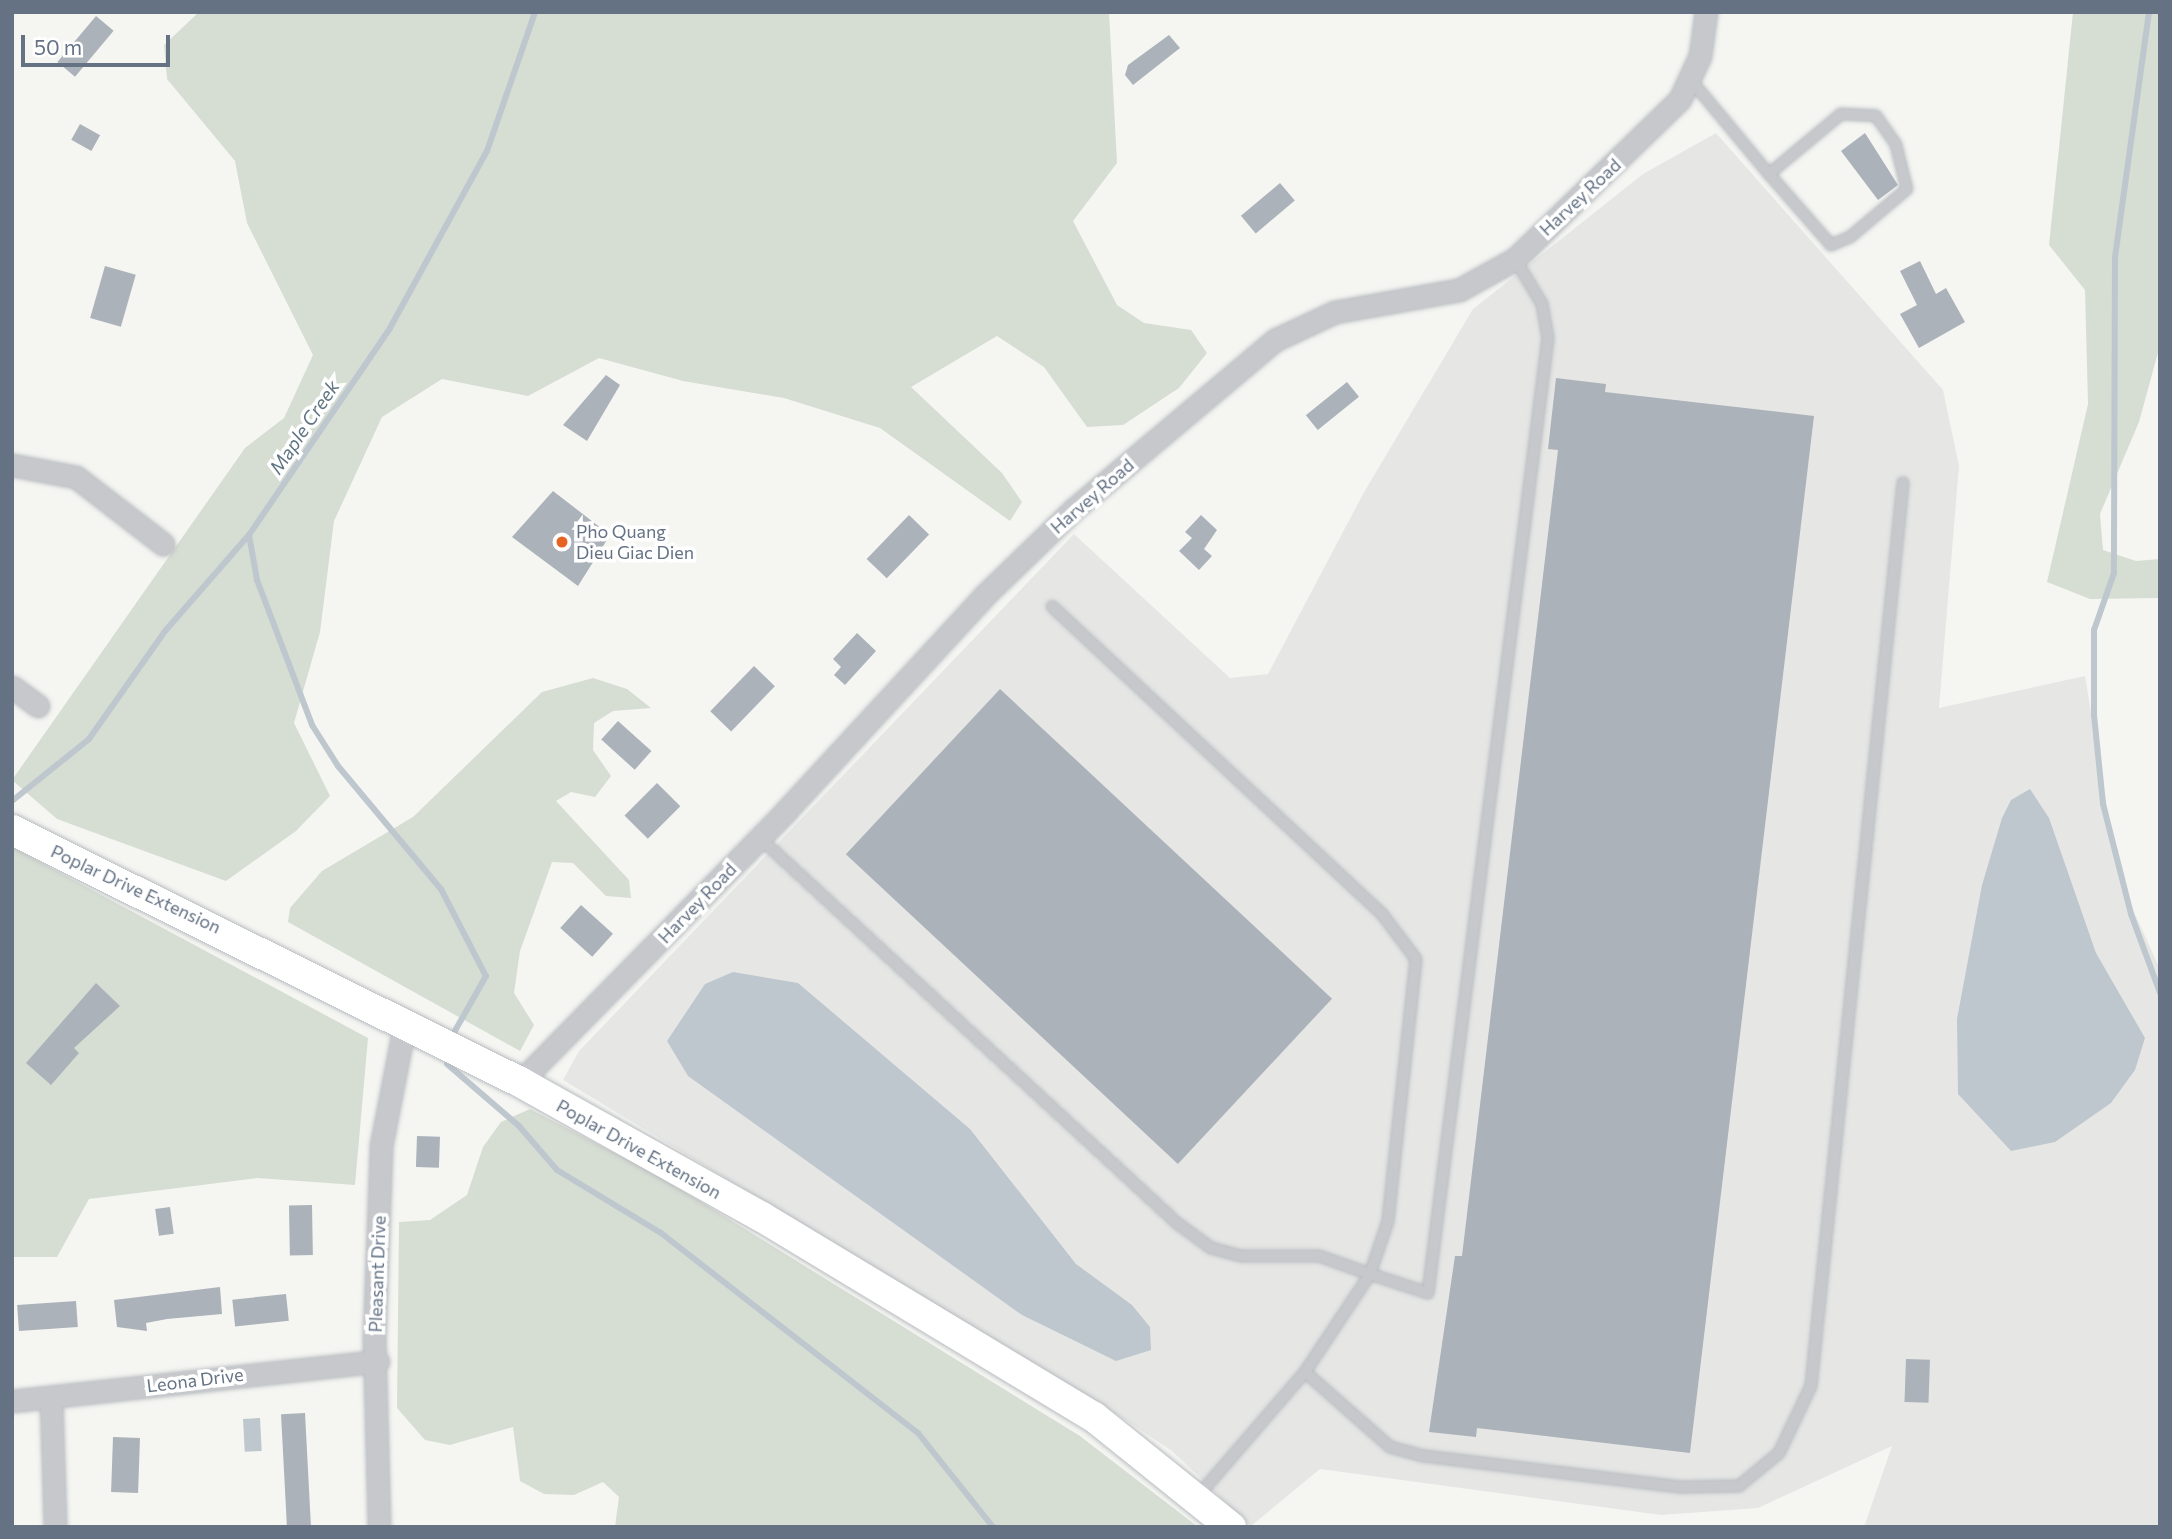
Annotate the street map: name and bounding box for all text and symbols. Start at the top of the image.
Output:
scale bar [24,21,173,65]
text: 50 m [34,34,82,59]
street label: Harvey Road [1535,154,1625,240]
water label: Maple Creek [264,376,344,478]
street label: Harvey Road [1046,454,1138,538]
place label: Pho Quang Dieu Giac Dien [576,521,694,564]
marker: Pho Quang Dieu Giac Dien [554,534,570,550]
street label: Poplar Drive Extension [48,840,224,938]
street label: Harvey Road [653,858,741,948]
street label: Poplar Drive Extension [553,1095,725,1203]
street label: Pleasant Drive [364,1215,390,1333]
street label: Leona Drive [145,1363,245,1397]

